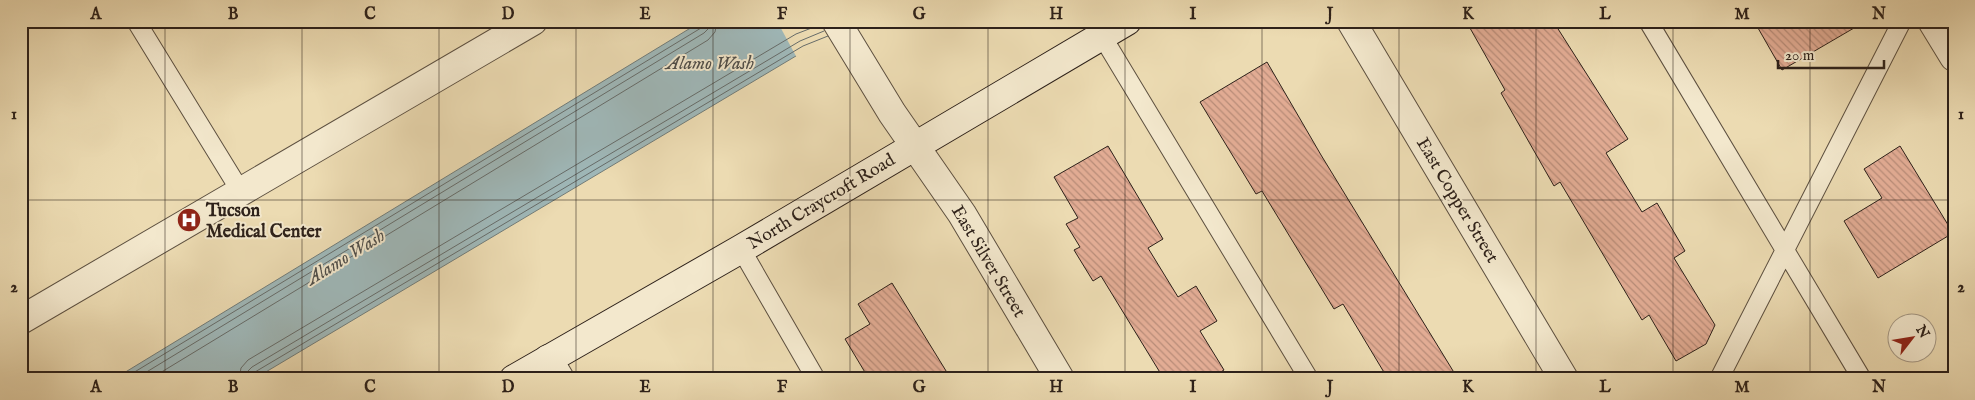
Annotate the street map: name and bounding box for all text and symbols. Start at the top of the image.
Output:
text: A [90,5,103,25]
text: B [228,5,239,25]
text: C [364,5,376,25]
text: D [502,5,515,25]
text: E [639,5,651,25]
text: F [777,5,788,25]
text: G [913,5,926,25]
text: H [1049,5,1063,25]
text: I [1190,5,1197,25]
text: J [1325,5,1334,25]
text: K [1462,5,1475,25]
text: L [1599,5,1611,25]
text: M [1734,5,1750,25]
text: N [1871,5,1886,25]
scale bar [1778,38,1884,70]
text: 20 m [1785,46,1815,65]
water label: Alamo Wash [664,52,754,76]
text: 1 [11,105,17,125]
text: 1 [1958,105,1964,125]
street label: East Copper Street [1410,134,1503,268]
street label: North Craycroft Road [744,149,900,255]
place label: Tucson Medical Center [205,200,322,244]
street label: East Silver Street [945,201,1030,322]
hospital icon: Tucson Medical Center [176,207,202,233]
water label: Alamo Wash [301,224,390,292]
text: 2 [10,278,18,298]
text: 2 [1957,278,1965,298]
north arrow [1888,312,1938,362]
text: N [1911,321,1933,342]
text: A [90,378,103,398]
text: B [228,378,239,398]
text: C [364,378,376,398]
text: D [502,378,515,398]
text: E [639,378,651,398]
text: F [777,378,788,398]
text: G [913,378,926,398]
text: H [1049,378,1063,398]
text: I [1190,378,1197,398]
text: J [1325,378,1334,398]
text: K [1462,378,1475,398]
text: L [1599,378,1611,398]
text: M [1734,378,1750,398]
text: N [1871,378,1886,398]

